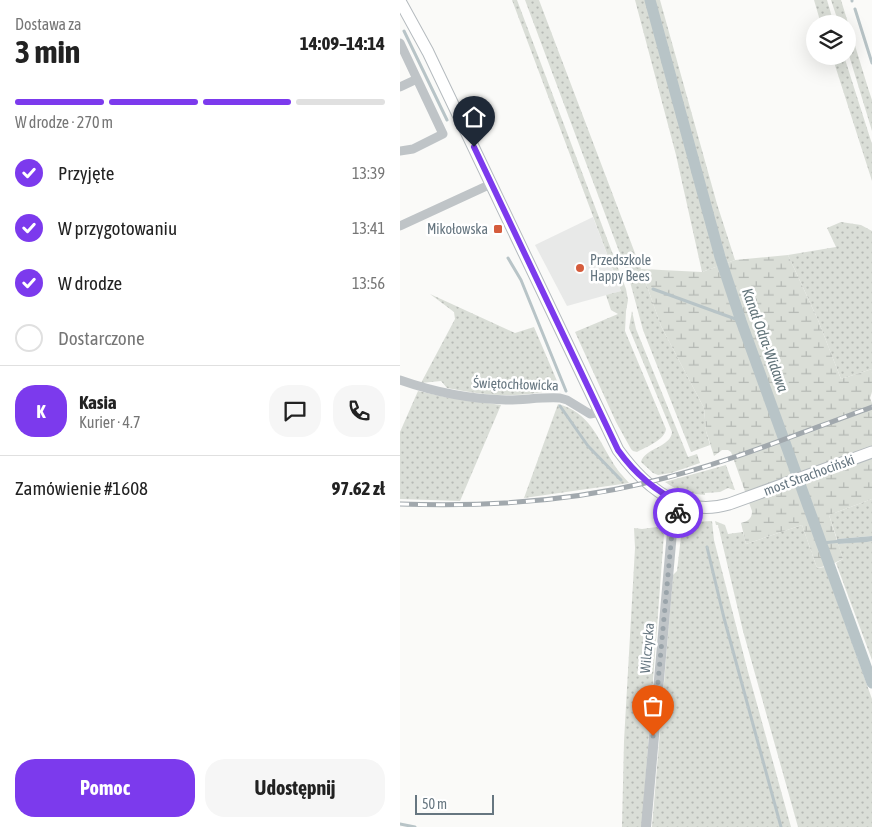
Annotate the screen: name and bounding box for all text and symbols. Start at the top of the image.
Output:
text: Dostawa za [15,15,81,33]
map controls [806,15,856,65]
button: layers [806,15,856,65]
text: 14:09–14:14 [300,32,385,54]
text: 3 min [15,33,80,70]
pin [453,96,495,147]
icon: home [460,103,488,131]
text: W drodze · 270 m [15,113,113,131]
icon: check [15,159,43,187]
text: Przyjęte [58,162,115,184]
text: 13:39 [352,164,385,182]
icon: check [15,214,43,242]
text: W przygotowaniu [58,217,177,239]
text: 13:41 [352,219,385,237]
place label: Mikołowska [427,221,488,237]
marker: Mikołowska [492,223,504,235]
place label: Przedszkole Happy Bees [590,252,651,284]
marker: Przedszkole Happy Bees [574,262,586,274]
icon: check [15,269,43,297]
text: W drodze [58,272,122,294]
text: 13:56 [352,274,385,292]
water label: Kanał Odra-Widawa [739,286,792,394]
text: Dostarczone [58,327,145,349]
street label: Świętochłowicka [473,374,559,393]
button: chat [269,385,321,437]
button: phone [333,385,385,437]
text: Kasia [79,391,117,413]
text: K [36,400,46,422]
text: Kurier · 4.7 [79,413,141,431]
street label: most Strachociński [761,451,857,499]
text: Zamówienie #1608 [15,477,148,499]
text: 97.62 zł [331,477,385,499]
courier [653,488,703,538]
icon: bike [664,499,692,527]
street label: Wilczycka [637,622,657,674]
pin [632,685,674,736]
icon: bag [639,692,667,720]
button: Pomoc [15,759,195,817]
button: Udostępnij [205,759,385,817]
scale bar [415,792,494,815]
text: 50 m [422,796,447,812]

